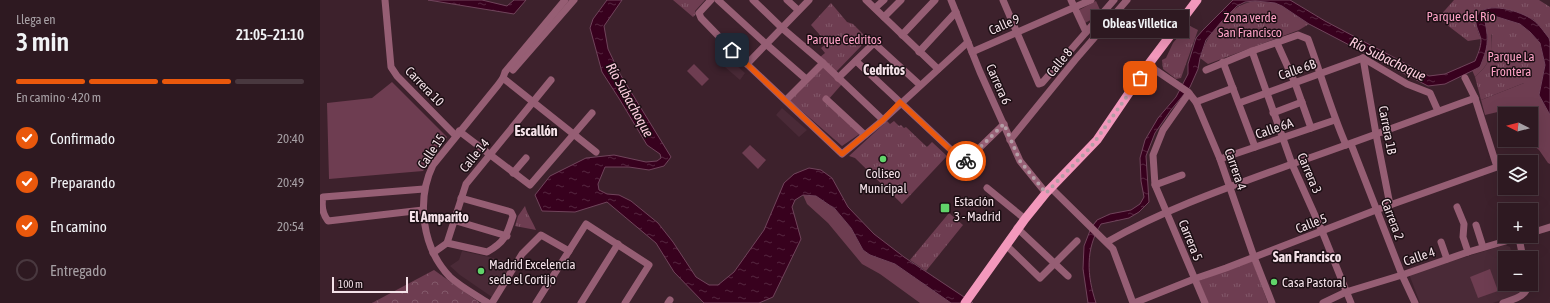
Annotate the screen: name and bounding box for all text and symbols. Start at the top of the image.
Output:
park label: Parque del Río [1426,9,1496,24]
callout: Obleas Villetica [1091,10,1189,38]
park label: Zona verde San Francisco [1218,10,1282,40]
street label: Calle 9 [986,11,1022,38]
text: Llega en [16,12,56,27]
text: Obleas Villetica [1103,16,1178,31]
text: 21:05–21:10 [236,26,304,43]
text: 3 min [16,27,69,57]
park label: Parque Cedritos [806,32,882,47]
pin [715,33,749,67]
water label: Río Subachoque [1347,34,1429,84]
icon: home [721,39,743,61]
street label: Calle 8 [1043,45,1076,80]
park label: Parque La Frontera [1487,49,1535,79]
street label: Calle 6B [1276,56,1319,83]
water label: Río Subachoque [603,60,657,140]
pin [1123,61,1157,95]
district label: Cedritos [863,62,905,78]
street label: Carrera 6 [983,62,1014,107]
street label: Carrera 10 [402,63,447,109]
icon: bag [1129,67,1151,89]
text: En camino · 420 m [16,90,101,105]
street label: Carrera 1B [1375,105,1400,156]
north arrow [1498,107,1538,147]
map controls [1498,107,1538,291]
street label: Calle 6A [1253,115,1296,142]
district label: Escallón [514,123,558,139]
icon: check [16,127,38,149]
text: Confirmado [50,130,115,147]
text: 20:40 [277,131,304,146]
street label: Calle 15 [414,131,448,171]
street label: Calle 14 [456,136,492,175]
courier [946,141,986,181]
street label: Carrera 4 [1221,146,1250,192]
icon: bike [955,150,977,172]
street label: Carrera 3 [1294,150,1325,196]
marker: Coliseo Municipal [878,154,888,164]
button: layers [1498,155,1538,195]
place label: Coliseo Municipal [859,166,907,196]
icon: check [16,171,38,193]
text: Preparando [50,174,115,191]
text: 20:49 [277,175,304,190]
place label: Estación 3 - Madrid [954,194,1001,224]
street label: Carrera 2 [1378,196,1407,242]
marker: Estación 3 - Madrid [939,202,951,214]
button: + [1498,203,1538,243]
district label: El Amparito [409,209,469,225]
street label: Calle 5 [1293,211,1329,236]
icon: check [16,215,38,237]
street label: Carrera 5 [1176,217,1206,263]
text: En camino [50,218,107,235]
text: 20:54 [277,219,304,234]
street label: Calle 4 [1401,244,1437,269]
district label: San Francisco [1273,249,1342,265]
button: − [1498,251,1538,291]
place label: Madrid Excelencia sede el Cortijo [489,257,575,287]
text: Entregado [50,262,107,279]
marker: Madrid Excelencia sede el Cortijo [476,266,486,276]
scale bar [332,275,408,294]
place label: Casa Pastoral [1282,275,1346,290]
marker: Casa Pastoral [1269,277,1279,287]
text: 100 m [338,278,363,290]

